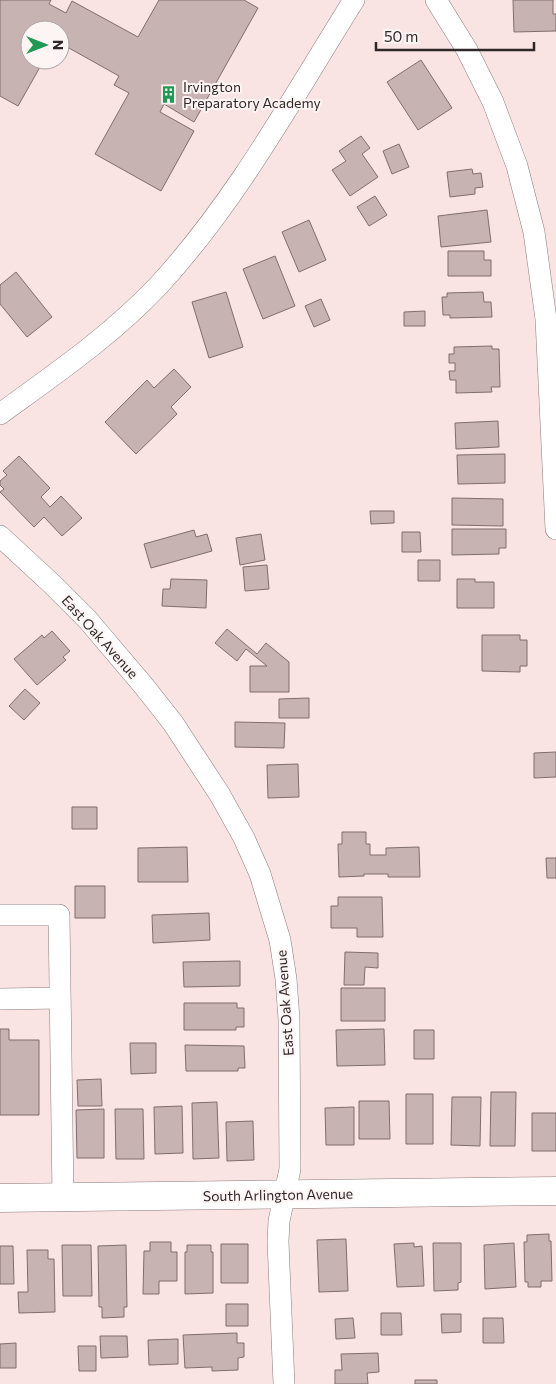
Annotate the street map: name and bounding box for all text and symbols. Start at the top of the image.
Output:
north arrow [20,20,70,70]
scale bar [376,20,534,52]
text: 50 m [384,27,418,45]
text: N [50,40,67,50]
place label: Irvington Preparatory Academy [183,78,321,111]
building icon: Irvington Preparatory Academy [159,85,179,105]
street label: East Oak Avenue [59,592,142,682]
street label: East Oak Avenue [272,950,297,1057]
street label: South Arlington Avenue [203,1185,353,1204]

